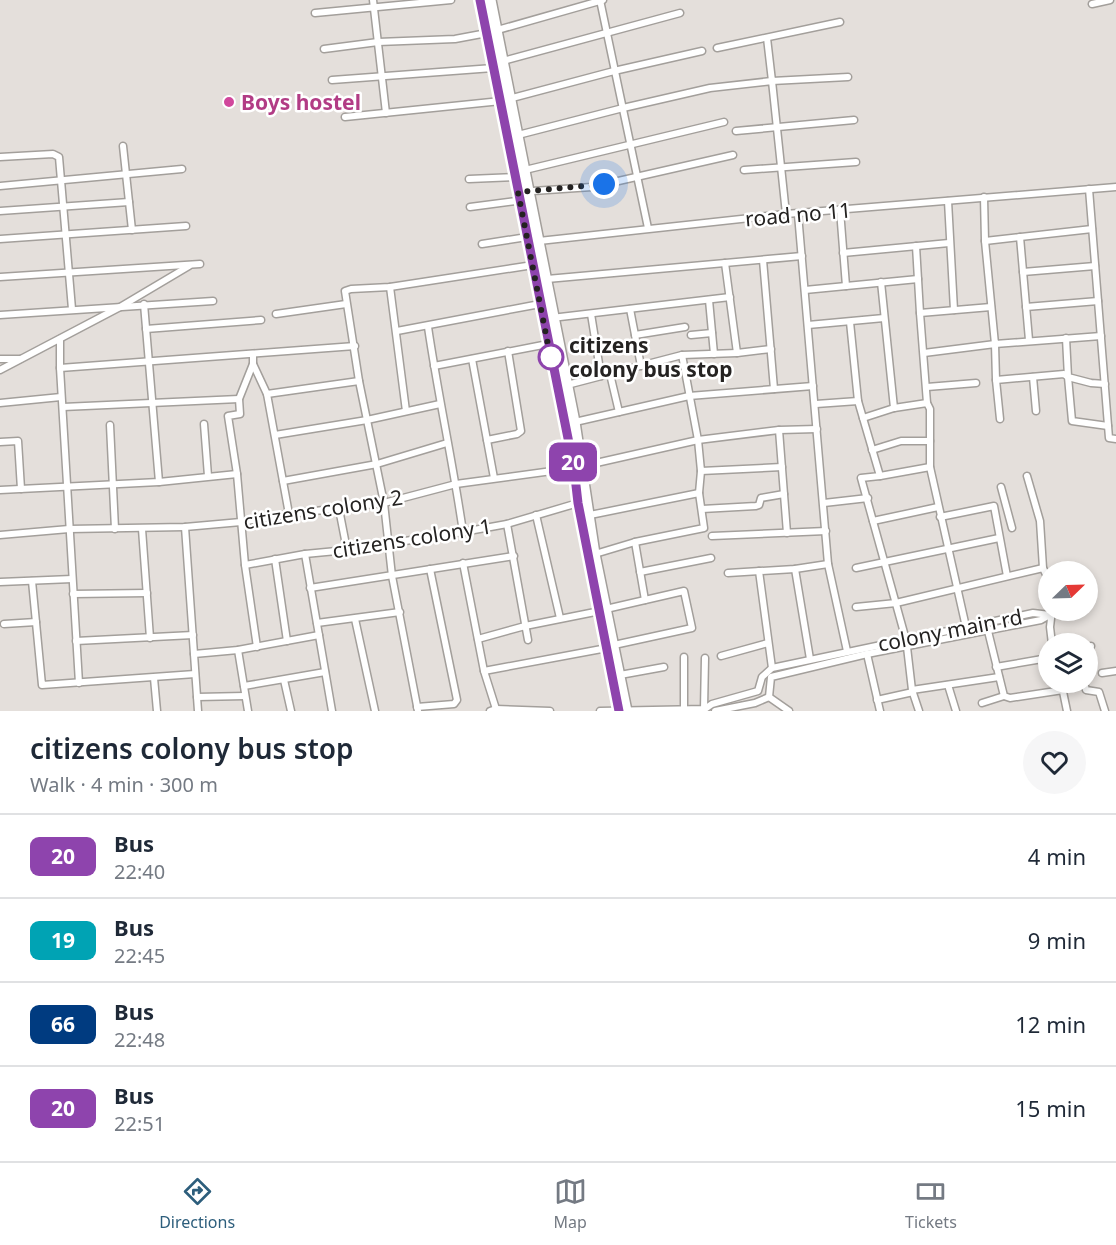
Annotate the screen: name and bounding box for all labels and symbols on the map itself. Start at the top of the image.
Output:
place label: Boys hostel [241,88,361,116]
marker: Boys hostel [222,95,236,109]
your location [589,169,619,199]
street label: road no 11 [744,195,852,233]
place label: citizens colony bus stop [569,331,732,383]
marker: citizens colony bus stop [538,344,564,370]
line badge: 20 [546,442,600,482]
street label: citizens colony 2 [241,483,405,535]
street label: citizens colony 1 [330,512,494,564]
north arrow [1038,561,1098,621]
street label: colony main rd [875,602,1025,658]

